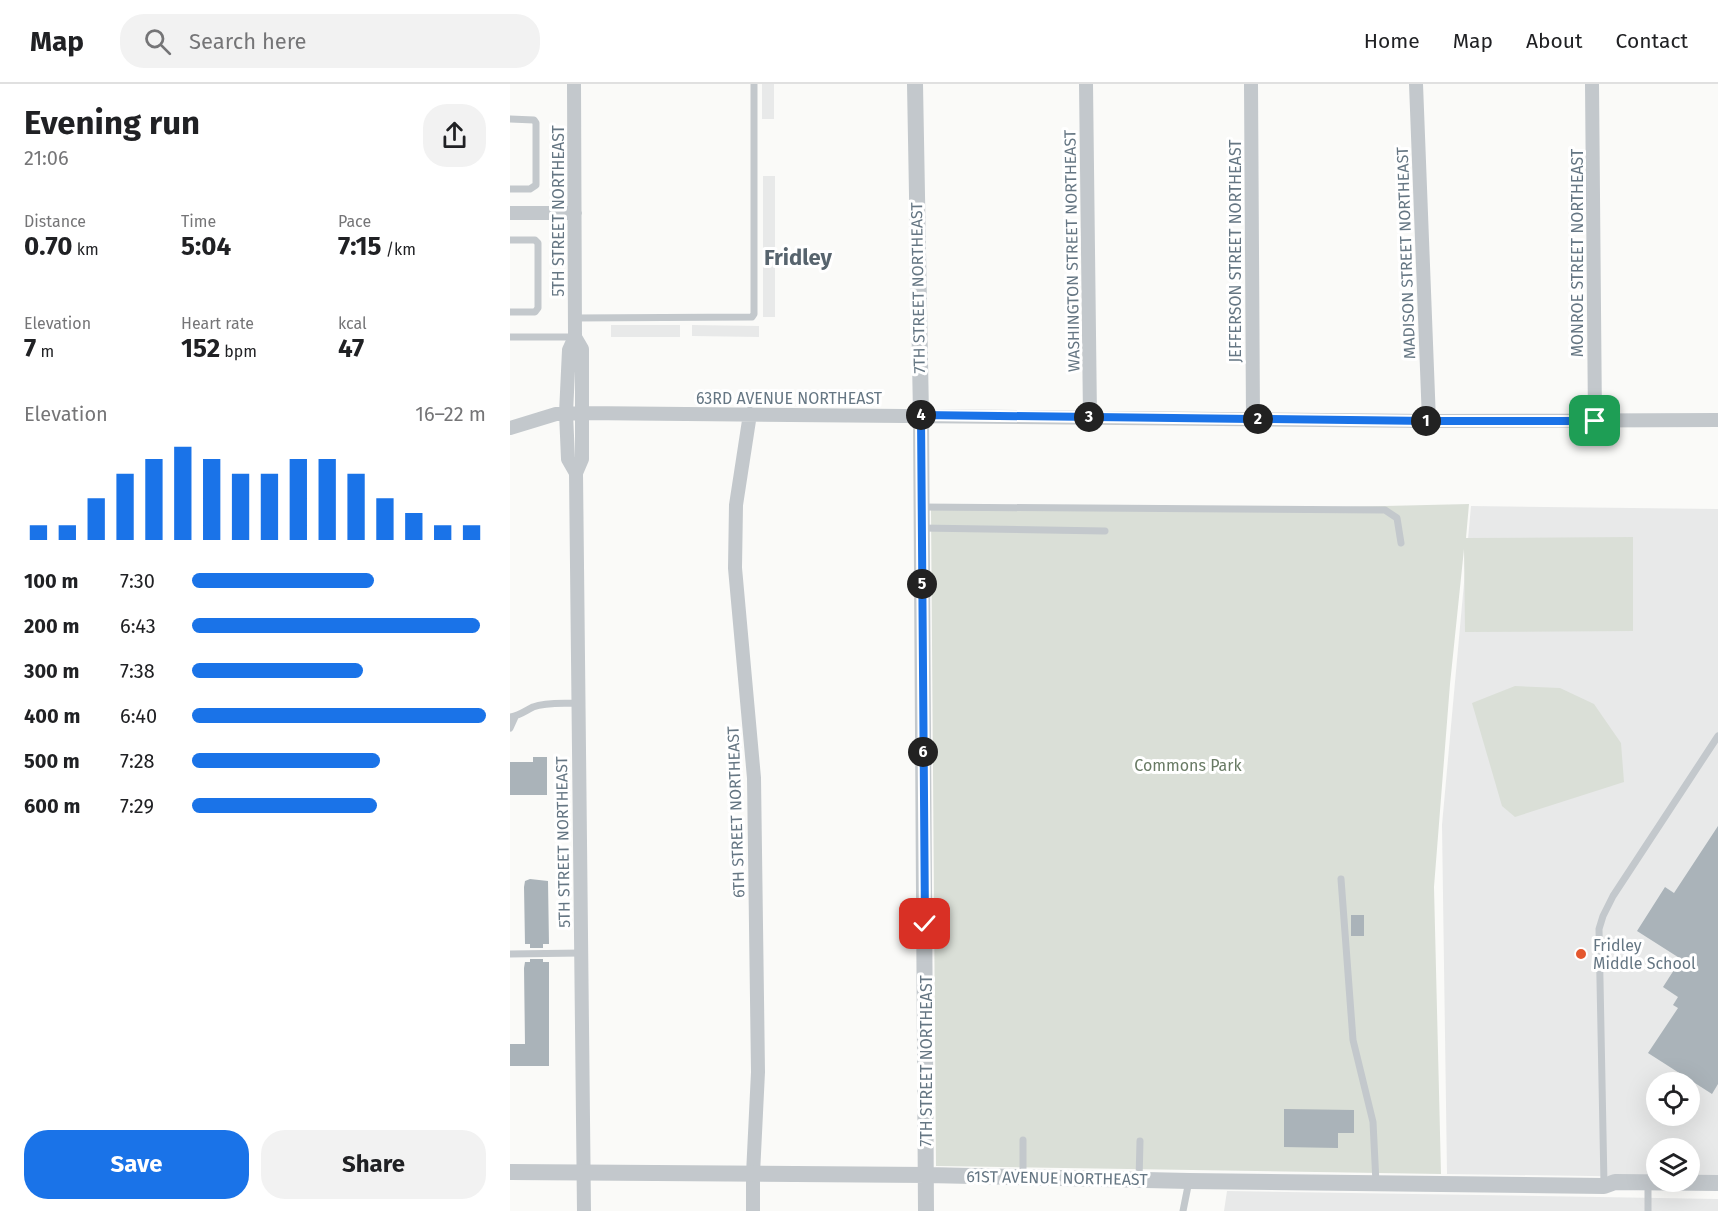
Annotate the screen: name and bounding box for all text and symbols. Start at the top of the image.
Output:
search box [120,14,540,68]
text: Map [30,25,84,58]
icon: search [141,25,174,58]
text: Search here [189,28,307,55]
text: Home [1364,28,1420,54]
text: Map [1453,28,1493,54]
text: About [1526,28,1583,54]
text: Contact [1616,28,1688,54]
text: Evening run [24,103,200,143]
button: share [423,104,486,167]
street label: 5TH STREET NORTHEAST [549,124,568,297]
street label: WASHINGTON STREET NORTHEAST [1060,129,1084,372]
street label: JEFFERSON STREET NORTHEAST [1226,139,1245,363]
text: 21:06 [24,146,69,170]
street label: MADISON STREET NORTHEAST [1393,146,1419,359]
street label: MONROE STREET NORTHEAST [1568,148,1587,357]
street label: 7TH STREET NORTHEAST [907,201,929,374]
text: Distance [24,212,86,231]
text: Time [181,212,216,231]
text: Pace [338,212,371,231]
text: 0.70 [24,231,73,262]
text: 5:04 [181,231,231,262]
text: 7:15 [338,231,382,262]
text: km [73,240,99,259]
text: /km [382,240,416,259]
district label: Fridley [764,244,833,271]
text: Elevation [24,314,91,333]
text: Heart rate [181,314,254,333]
text: kcal [338,314,367,333]
text: 7 [24,333,36,364]
text: 152 [181,333,220,364]
text: 47 [338,333,364,364]
text: m [36,342,54,361]
text: bpm [220,342,257,361]
street label: 63RD AVENUE NORTHEAST [696,389,883,408]
pin [1569,395,1620,446]
pin: 4 [906,400,936,430]
text: Elevation [24,402,108,426]
text: 16–22 m [415,402,486,426]
pin: 3 [1074,402,1104,432]
pin: 2 [1243,404,1273,434]
icon: arrive [1578,404,1611,437]
text: 4 [916,405,926,424]
pin: 1 [1411,406,1441,436]
text: 3 [1085,407,1093,426]
text: 2 [1254,409,1262,428]
text: 1 [1422,411,1430,430]
text: 100 m [24,569,78,593]
text: 7:30 [120,569,155,593]
pin: 5 [907,569,937,599]
text: 5 [918,574,926,593]
text: 200 m [24,614,79,638]
text: 6:43 [120,614,156,638]
text: 300 m [24,659,79,683]
text: 7:38 [120,659,155,683]
text: 400 m [24,704,80,728]
text: 6:40 [120,704,157,728]
street label: 6TH STREET NORTHEAST [723,725,748,898]
pin: 6 [908,737,938,767]
text: 6 [918,742,928,761]
text: 500 m [24,749,80,773]
text: 7:28 [120,749,155,773]
street label: 5TH STREET NORTHEAST [552,755,574,928]
park label: Commons Park [1134,756,1242,775]
text: 600 m [24,794,80,818]
text: 7:29 [120,794,154,818]
pin [899,898,950,949]
icon: check [908,907,941,940]
place label: Fridley Middle School [1593,936,1696,973]
marker: Fridley Middle School [1574,947,1588,961]
street label: 7TH STREET NORTHEAST [917,975,936,1147]
map controls [1646,1072,1700,1192]
button: locate [1646,1072,1700,1126]
button: Save [24,1130,249,1199]
button: Share [261,1130,486,1199]
button: layers [1646,1138,1700,1192]
street label: 61ST AVENUE NORTHEAST [966,1167,1148,1189]

